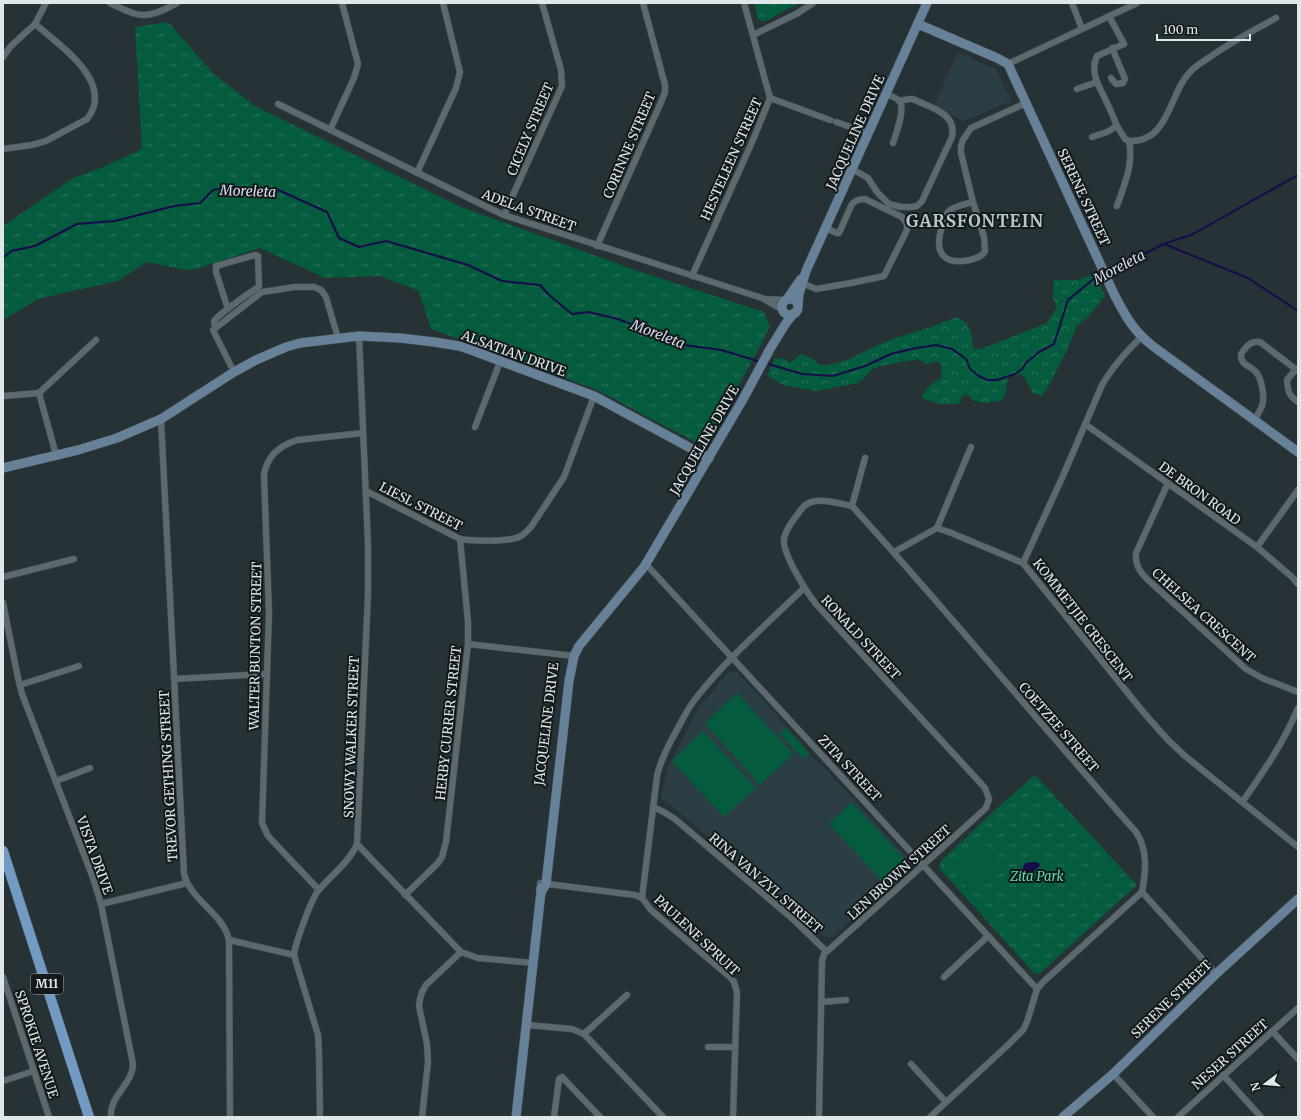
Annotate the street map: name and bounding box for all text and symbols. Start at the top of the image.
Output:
scale bar [1157,16,1250,42]
text: 100 m [1163,22,1198,37]
street label: JACQUELINE DRIVE [822,71,889,193]
street label: CICELY STREET [503,80,558,178]
street label: CORINNE STREET [599,89,660,201]
street label: HESTELEEN STREET [697,95,766,223]
street label: SERENE STREET [1053,146,1114,249]
water label: Moreleta [218,181,277,201]
street label: ADELA STREET [479,185,578,235]
district label: GARSFONTEIN [906,210,1044,232]
water label: Moreleta [1089,246,1148,289]
water label: Moreleta [627,315,688,353]
street label: ALSATIAN DRIVE [458,326,569,381]
street label: JACQUELINE DRIVE [666,382,743,499]
street label: DE BRON ROAD [1155,458,1244,529]
street label: LIESL STREET [376,478,465,535]
street label: KOMMETJIE CRESCENT [1029,555,1136,685]
street label: WALTER BUNTON STREET [246,562,265,731]
street label: CHELSEA CRESCENT [1148,564,1259,666]
street label: RONALD STREET [817,592,904,683]
street label: HERBY CURRER STREET [432,645,465,801]
street label: SNOWY WALKER STREET [340,656,363,818]
street label: JACQUELINE DRIVE [530,661,563,788]
street label: COETZEE STREET [1015,679,1102,776]
street label: TREVOR GETHING STREET [156,690,181,862]
street label: ZITA STREET [814,731,885,805]
street label: VISTA DRIVE [72,813,117,897]
street label: LEN BROWN STREET [844,821,955,923]
street label: RINA VAN ZYL STREET [705,829,826,937]
park label: Zita Park [1009,868,1064,885]
street label: PAULENE SPRUIT [650,891,743,979]
street label: SERENE STREET [1127,956,1215,1042]
road number: M11 [31,974,63,994]
street label: SPROKIE AVENUE [11,988,62,1101]
street label: NESER STREET [1189,1016,1271,1092]
north arrow [1245,1064,1285,1104]

